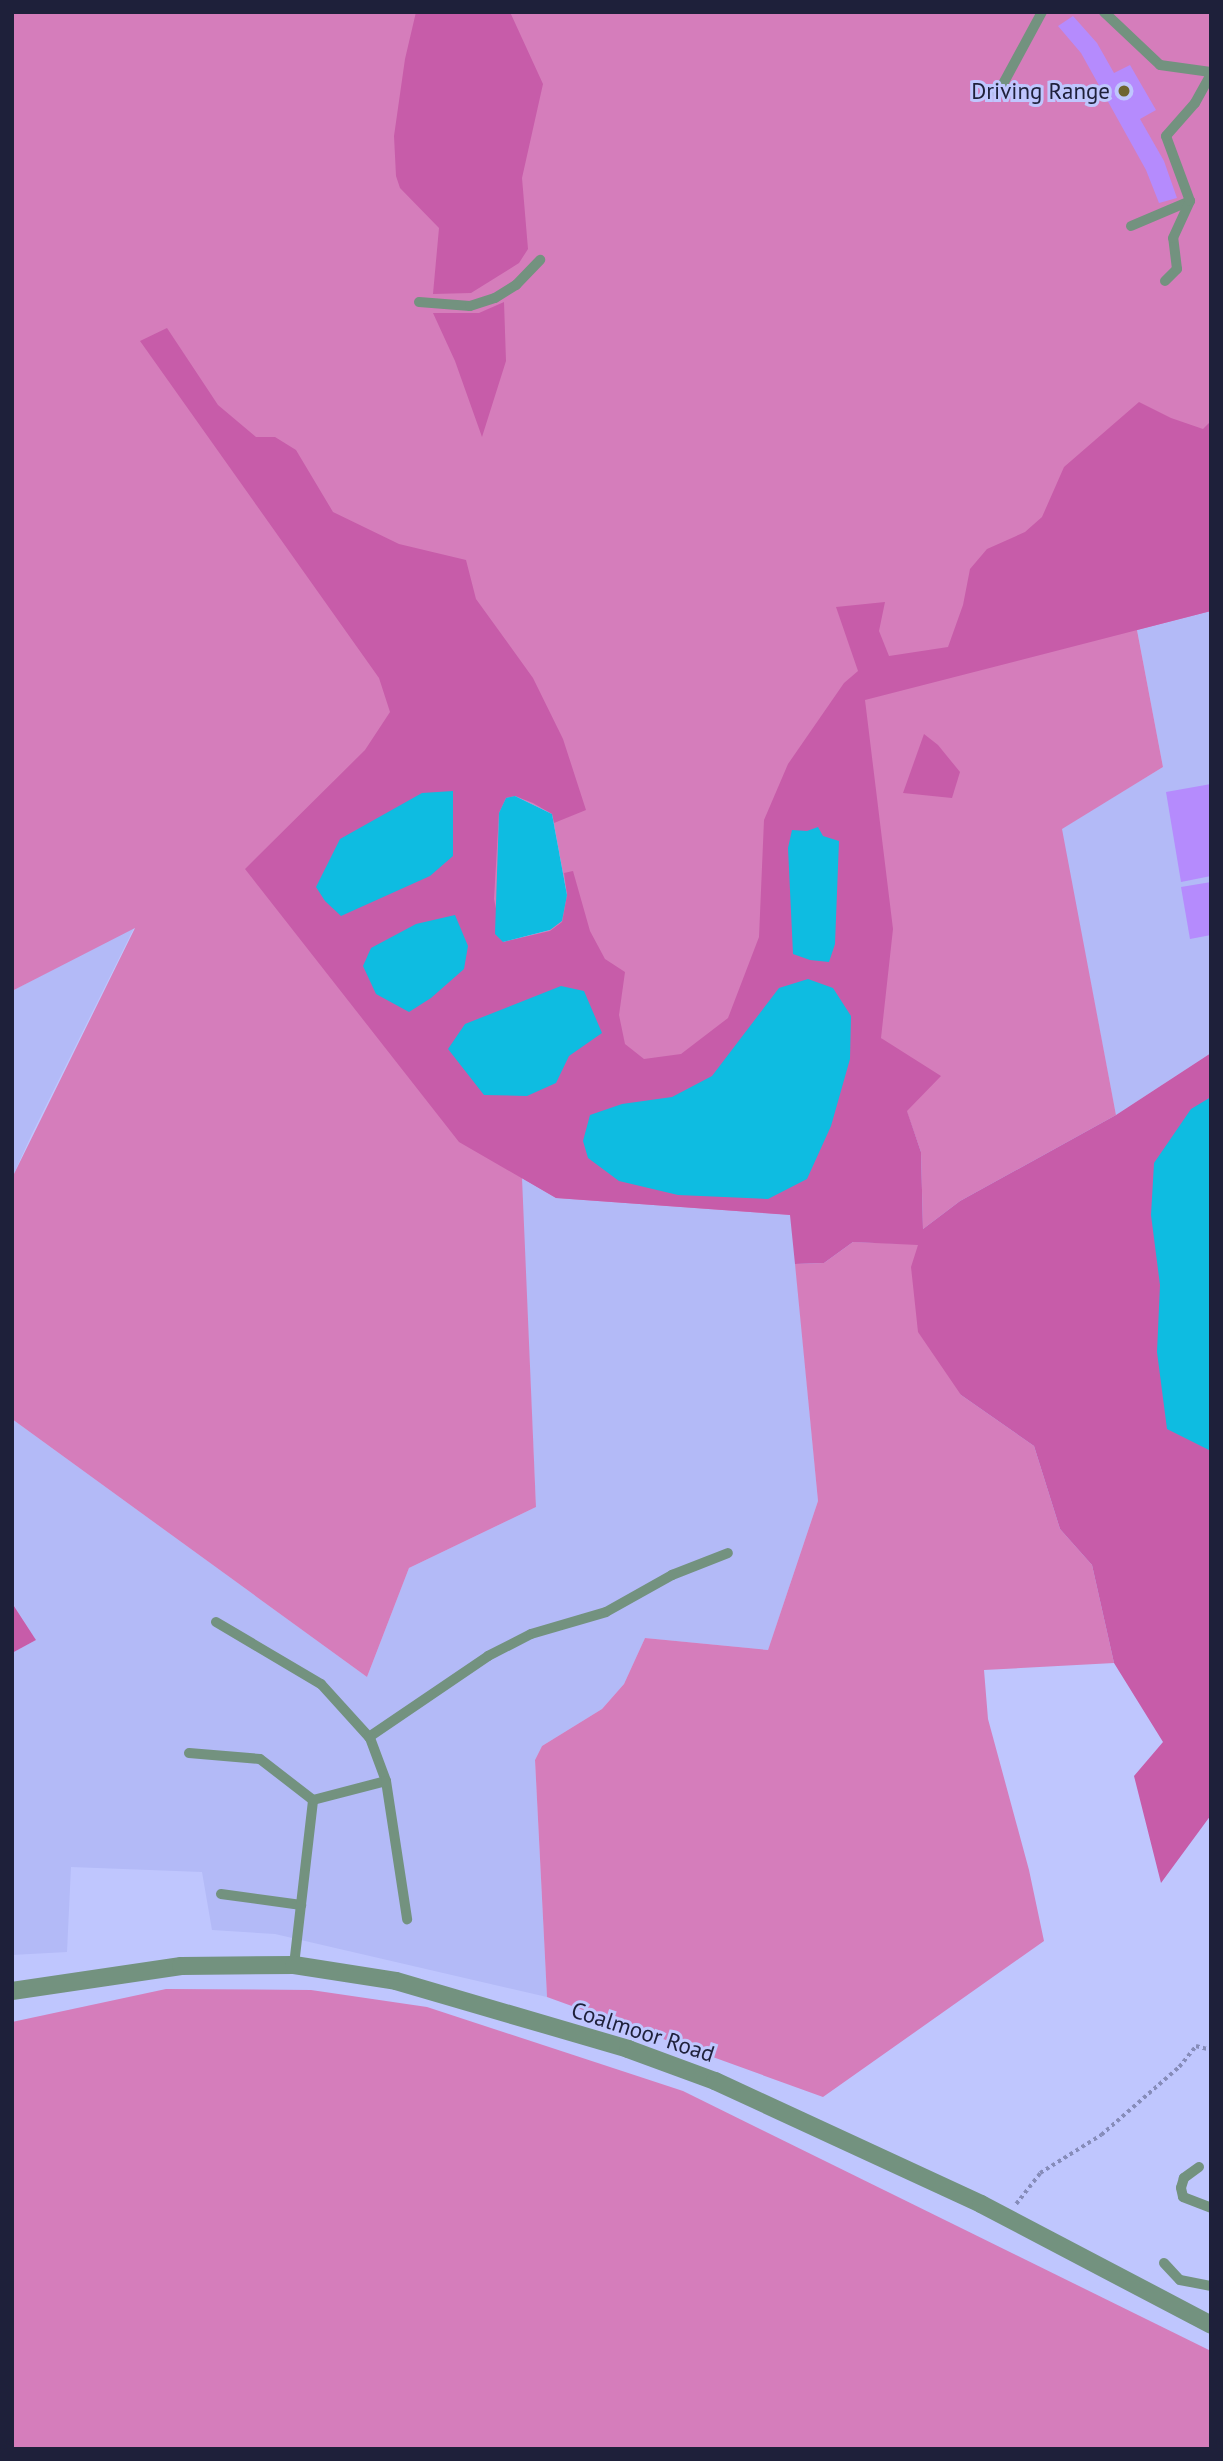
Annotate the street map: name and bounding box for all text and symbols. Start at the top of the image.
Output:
place label: Driving Range [971,77,1110,105]
marker: Driving Range [1116,83,1132,99]
street label: Coalmoor Road [568,1996,718,2068]

